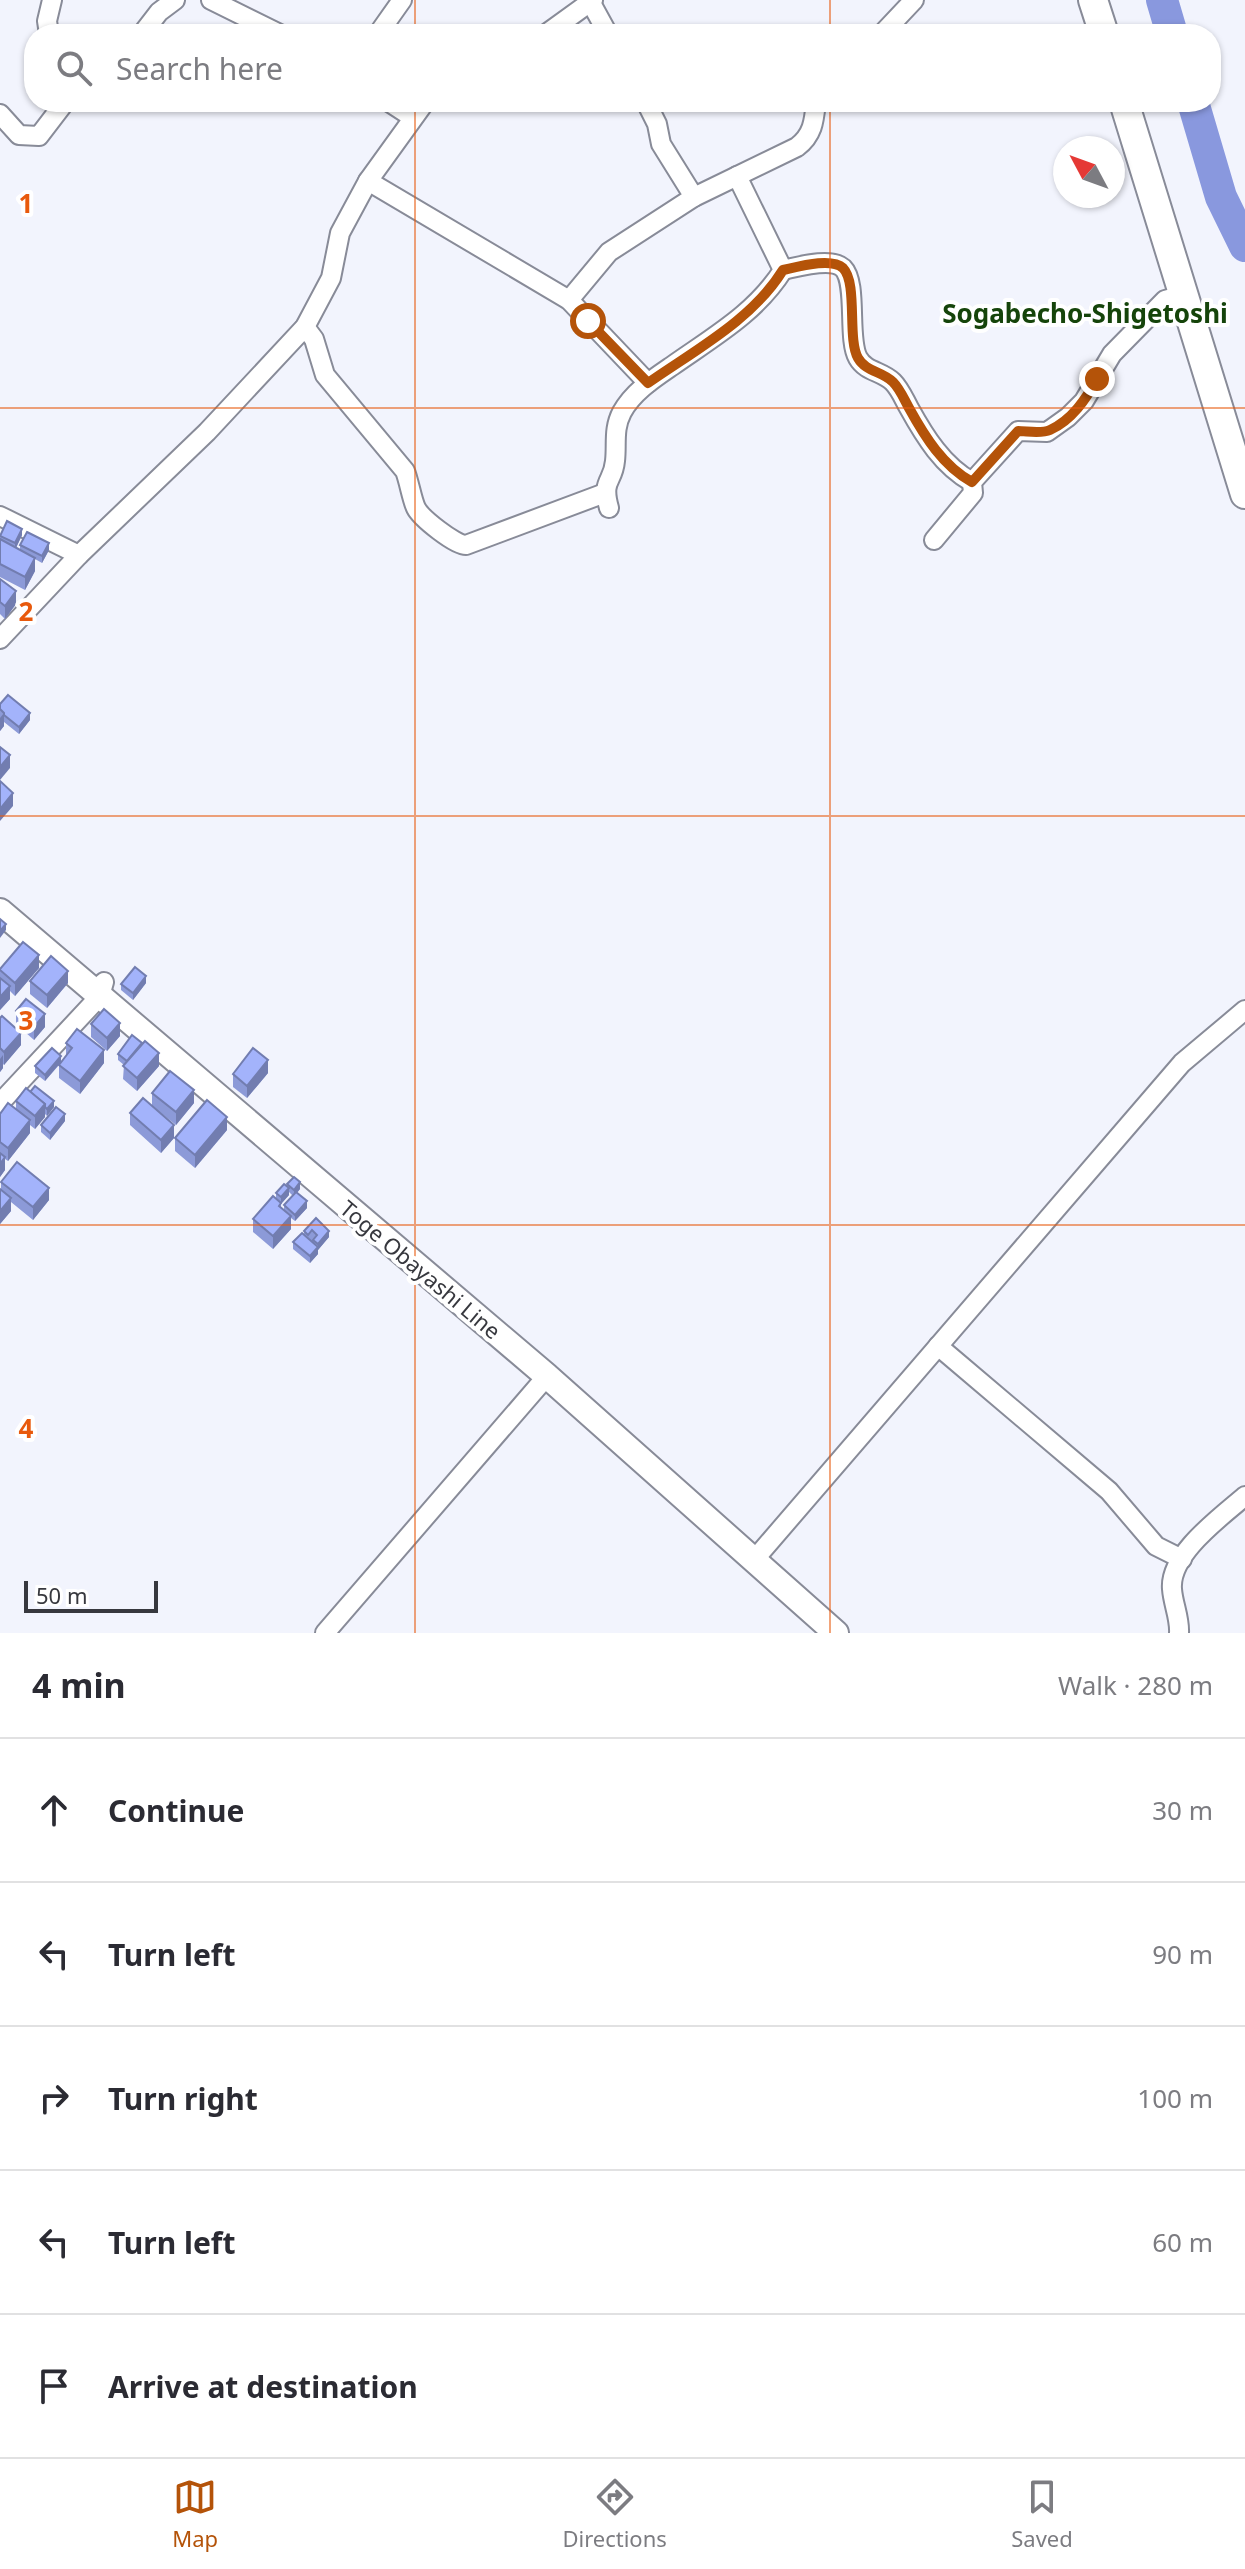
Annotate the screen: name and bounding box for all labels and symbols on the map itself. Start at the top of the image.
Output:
north arrow [1053,136,1125,208]
text: 1 [19,185,33,221]
district label: Sogabecho-Shigetoshi [942,295,1228,331]
route start [570,303,606,339]
route end [1079,361,1115,397]
text: 2 [19,593,34,629]
text: 3 [19,1002,33,1038]
street label: Toge Obayashi Line [334,1193,508,1345]
text: 4 [19,1410,34,1446]
scale bar [24,1577,158,1613]

